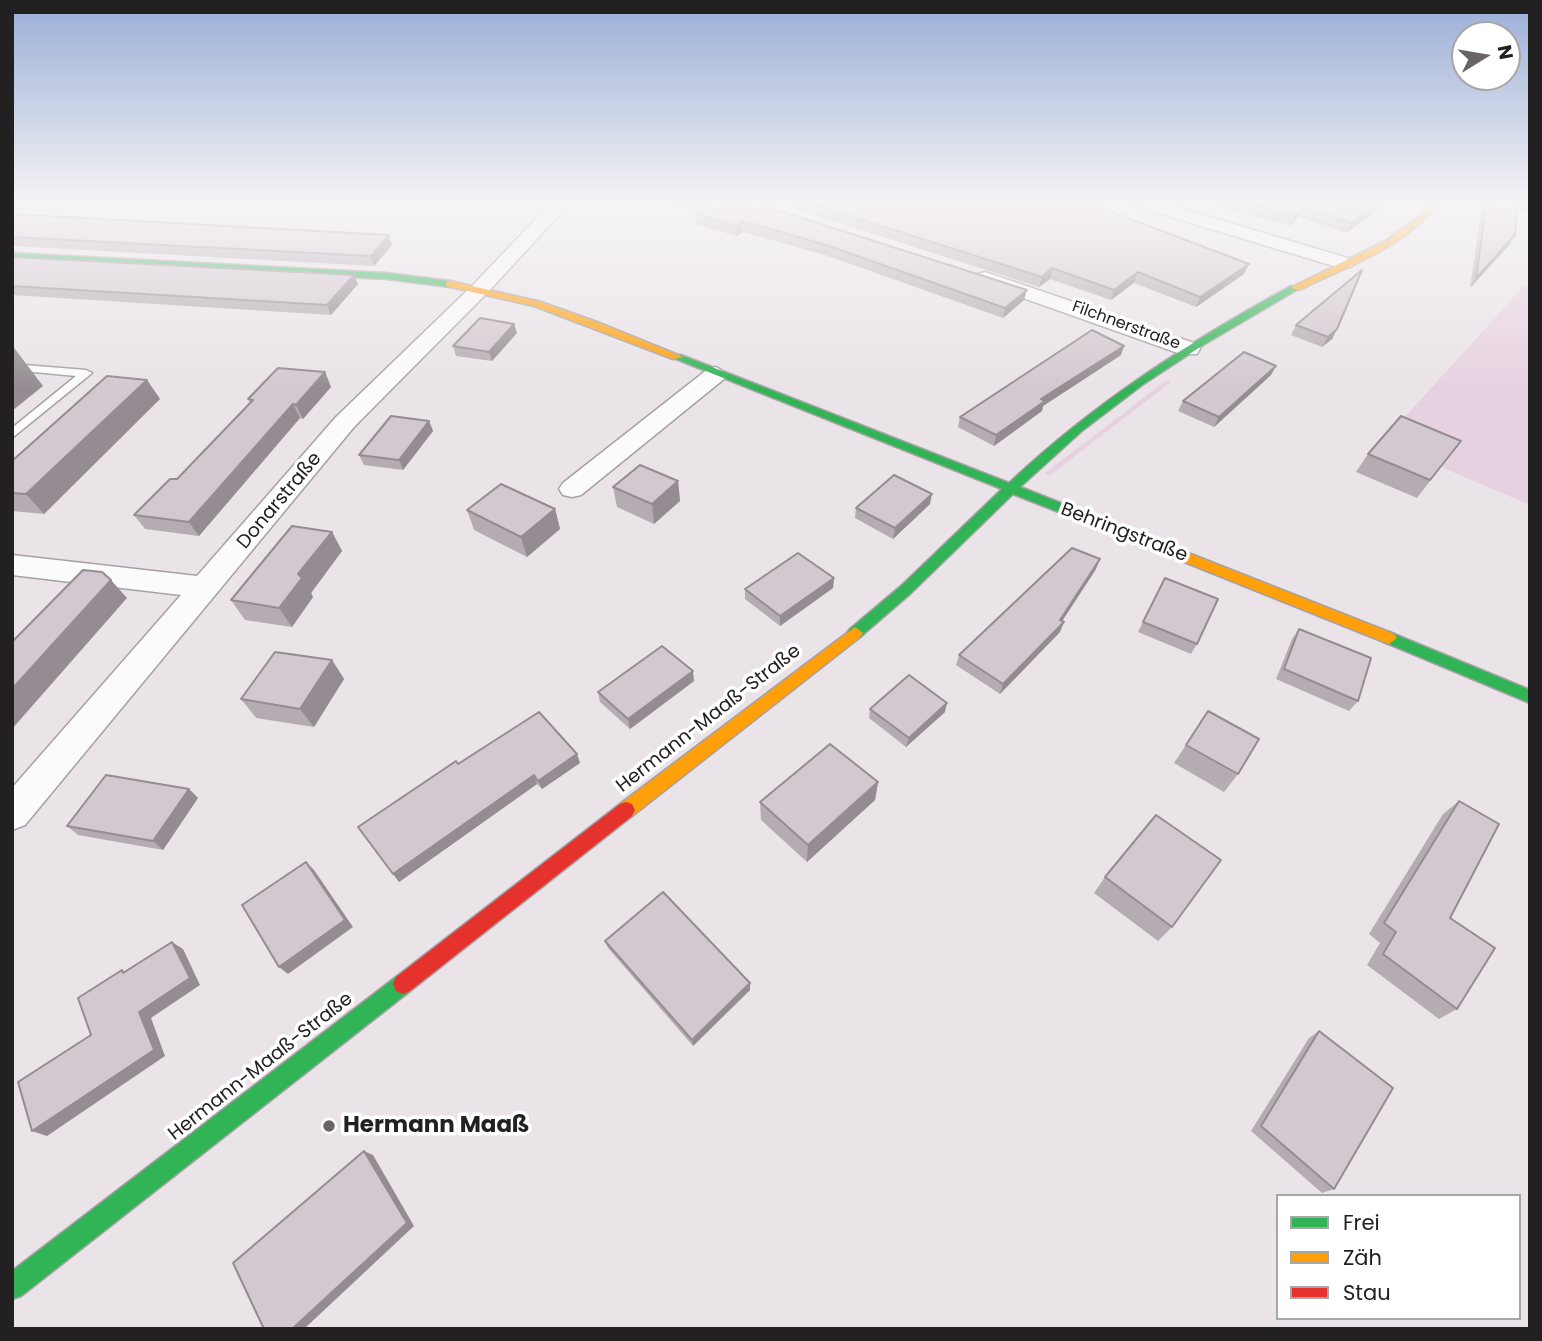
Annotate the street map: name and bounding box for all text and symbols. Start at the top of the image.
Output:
north arrow [1451,21,1521,91]
text: N [1491,43,1520,62]
street label: Filchnerstraße [1069,298,1183,354]
street label: Donarstraße [233,448,327,554]
street label: Behringstraße [1057,498,1191,568]
street label: Hermann-Maaß-Straße [612,640,806,798]
street label: Hermann-Maaß-Straße [164,988,358,1146]
place label: Hermann Maaß [343,1112,530,1140]
marker: Hermann Maaß [321,1118,337,1134]
legend [1276,1194,1521,1320]
text: Frei [1343,1208,1380,1237]
text: Zäh [1343,1243,1382,1272]
text: Stau [1343,1278,1391,1307]

